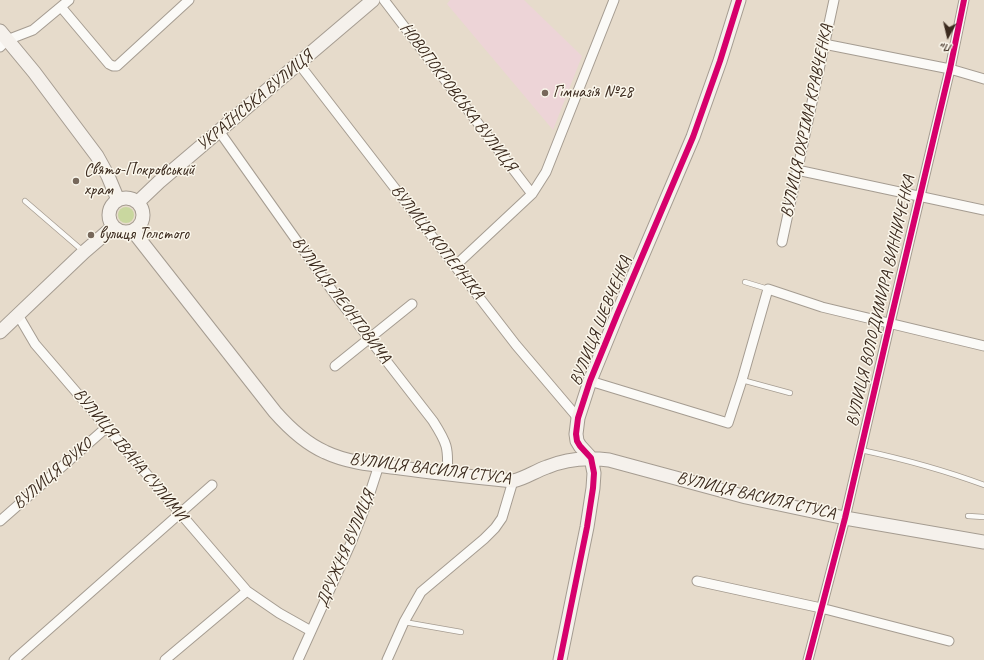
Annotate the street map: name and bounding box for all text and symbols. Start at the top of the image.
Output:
north arrow [928,16,968,56]
street label: НОВОПОКРОВСЬКА ВУЛИЦЯ [395,19,521,175]
street label: ВУЛИЦЯ ОХРІМА КРАВЧЕНКА [777,23,837,219]
text: Пн [940,40,953,56]
street label: УКРАЇНСЬКА ВУЛИЦЯ [193,47,317,155]
place label: Гімназія №28 [553,83,633,103]
marker: Гімназія №28 [540,88,550,98]
place label: Свято-Покровський храм [84,161,195,201]
street label: ВУЛИЦЯ ВОЛОДИМИРА ВИННИЧЕНКА [842,174,920,428]
marker: Свято-Покровський храм [71,176,81,186]
street label: ВУЛИЦЯ КОПЕРНІКА [386,181,488,303]
place label: вулиця Толстого [99,225,189,245]
marker: вулиця Толстого [86,230,96,240]
street label: ВУЛИЦЯ ЛЕОНТОВИЧА [287,233,395,367]
street label: ВУЛИЦЯ ШЕВЧЕНКА [566,253,636,389]
street label: ВУЛИЦЯ ІВАНА СУЛИМИ [68,384,192,526]
street label: ВУЛИЦЯ ФУКО [9,434,97,514]
street label: ВУЛИЦЯ ВАСИЛЯ СТУСА [348,449,512,489]
street label: ВУЛИЦЯ ВАСИЛЯ СТУСА [675,468,837,524]
street label: ДРУЖНЯ ВУЛИЦЯ [312,488,380,610]

